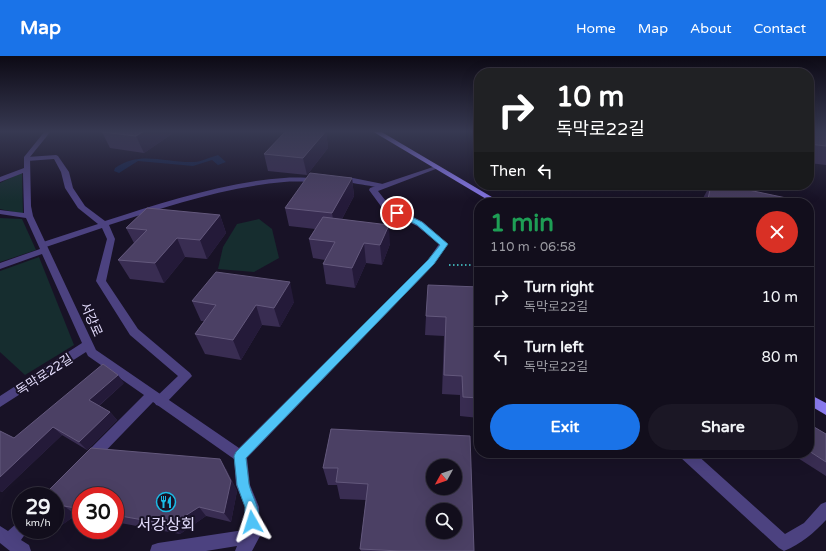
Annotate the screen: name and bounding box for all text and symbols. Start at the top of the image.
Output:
text: Map [20,17,61,39]
text: Home [576,20,616,37]
text: Map [638,20,668,37]
text: About [690,20,732,37]
text: Contact [754,20,806,37]
text: 10 m [556,80,624,114]
icon: right [490,84,542,136]
text: 독막로22길 [556,118,645,140]
icon: left [534,160,556,182]
text: Then [490,162,526,180]
pin [380,196,414,230]
icon: arrive [386,202,408,224]
text: 1 min [490,209,554,238]
button: close [756,211,798,253]
text: 110 m · 06:58 [490,239,576,255]
text: Turn right [524,278,594,296]
icon: right [490,286,512,308]
text: 10 m [761,288,798,306]
text: 독막로22길 [524,299,588,315]
street label: 서강로 [76,300,106,339]
text: Turn left [524,338,584,356]
icon: left [490,346,512,368]
text: 80 m [761,348,798,366]
street label: 독막로22길 [13,351,76,399]
text: 독막로22길 [524,359,588,375]
button: Exit [490,404,640,450]
button: Share [648,404,798,450]
north arrow [426,459,462,495]
map controls [426,459,462,539]
speed limit sign: 30 [72,487,124,539]
restaurant icon: 서강상회 [155,491,177,513]
text: 29 [25,496,51,520]
position arrow [231,501,273,543]
button: search [426,503,462,539]
place label: 서강상회 [137,515,195,535]
text: km/h [25,517,51,529]

